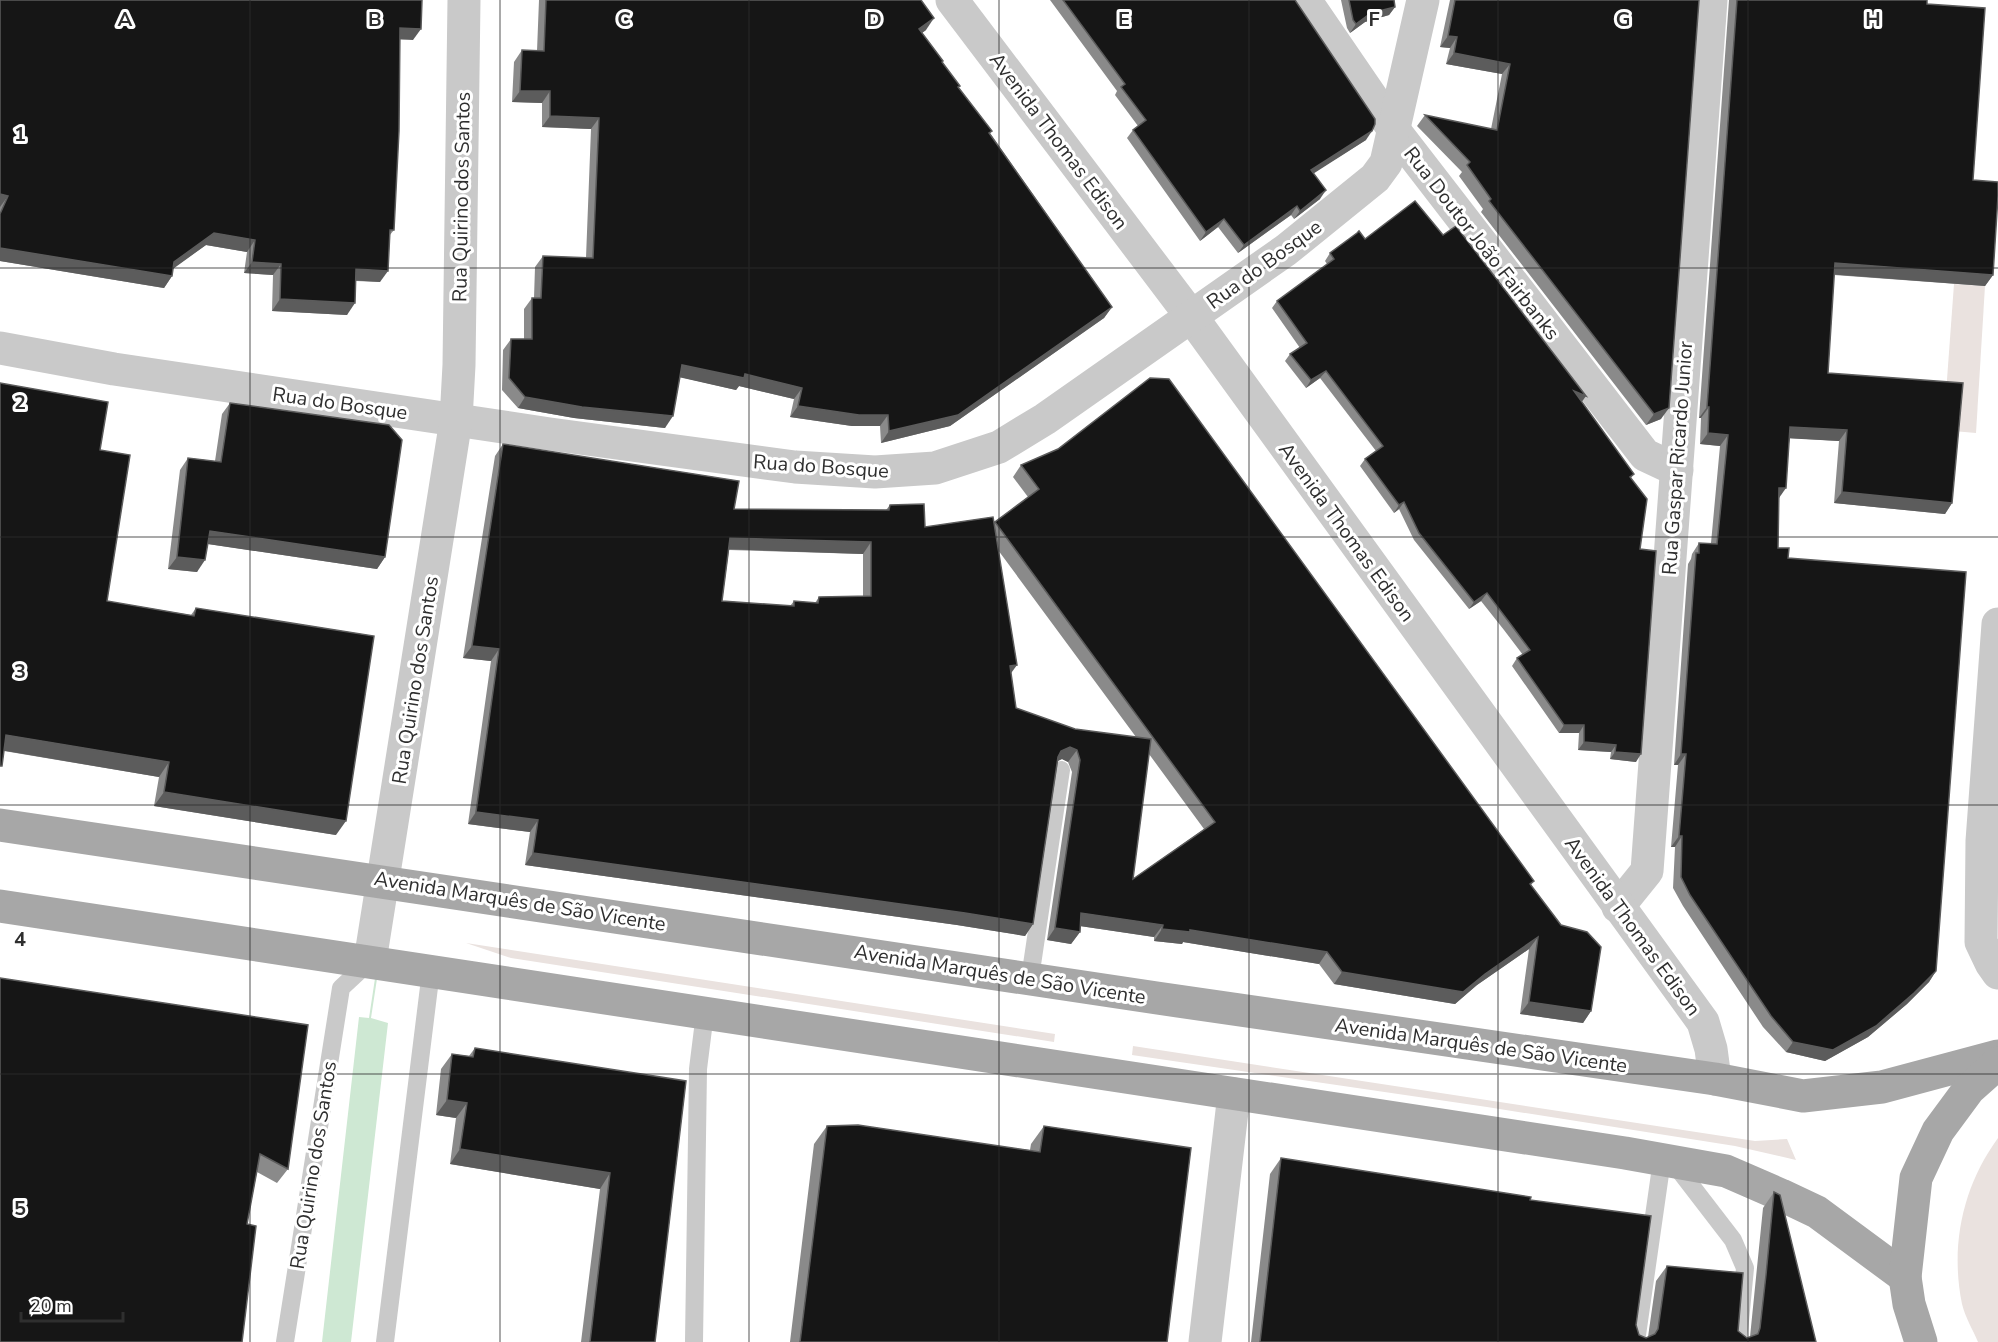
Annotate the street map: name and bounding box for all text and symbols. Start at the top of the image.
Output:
text: A [118,6,133,33]
text: B [368,6,382,33]
text: C [617,6,631,33]
text: D [866,6,882,33]
text: E [1118,6,1130,33]
text: F [1368,6,1380,33]
text: G [1616,6,1630,33]
text: H [1865,6,1881,33]
street label: Avenida Thomas Edison [983,47,1134,235]
street label: Rua Quirino dos Santos [446,92,477,302]
text: 1 [14,121,26,148]
street label: Rua Doutor João Fairbanks [1398,141,1566,346]
street label: Rua do Bosque [1201,213,1327,315]
street label: Rua Gaspar Ricardo Junior [1656,340,1699,576]
street label: Rua do Bosque [271,381,409,426]
text: 2 [14,389,26,416]
street label: Avenida Thomas Edison [1272,437,1421,627]
street label: Rua do Bosque [752,448,890,485]
street label: Rua Quirino dos Santos [386,574,445,786]
text: 3 [14,658,26,685]
street label: Avenida Thomas Edison [1558,831,1707,1021]
street label: Avenida Marquês de São Vicente [372,865,668,938]
text: 4 [14,926,26,953]
street label: Avenida Marquês de São Vicente [852,938,1148,1011]
street label: Avenida Marquês de São Vicente [1333,1012,1629,1079]
street label: Rua Quirino dos Santos [284,1059,343,1271]
text: 5 [14,1195,26,1222]
scale bar [21,1285,123,1323]
text: 20 m [30,1294,72,1318]

